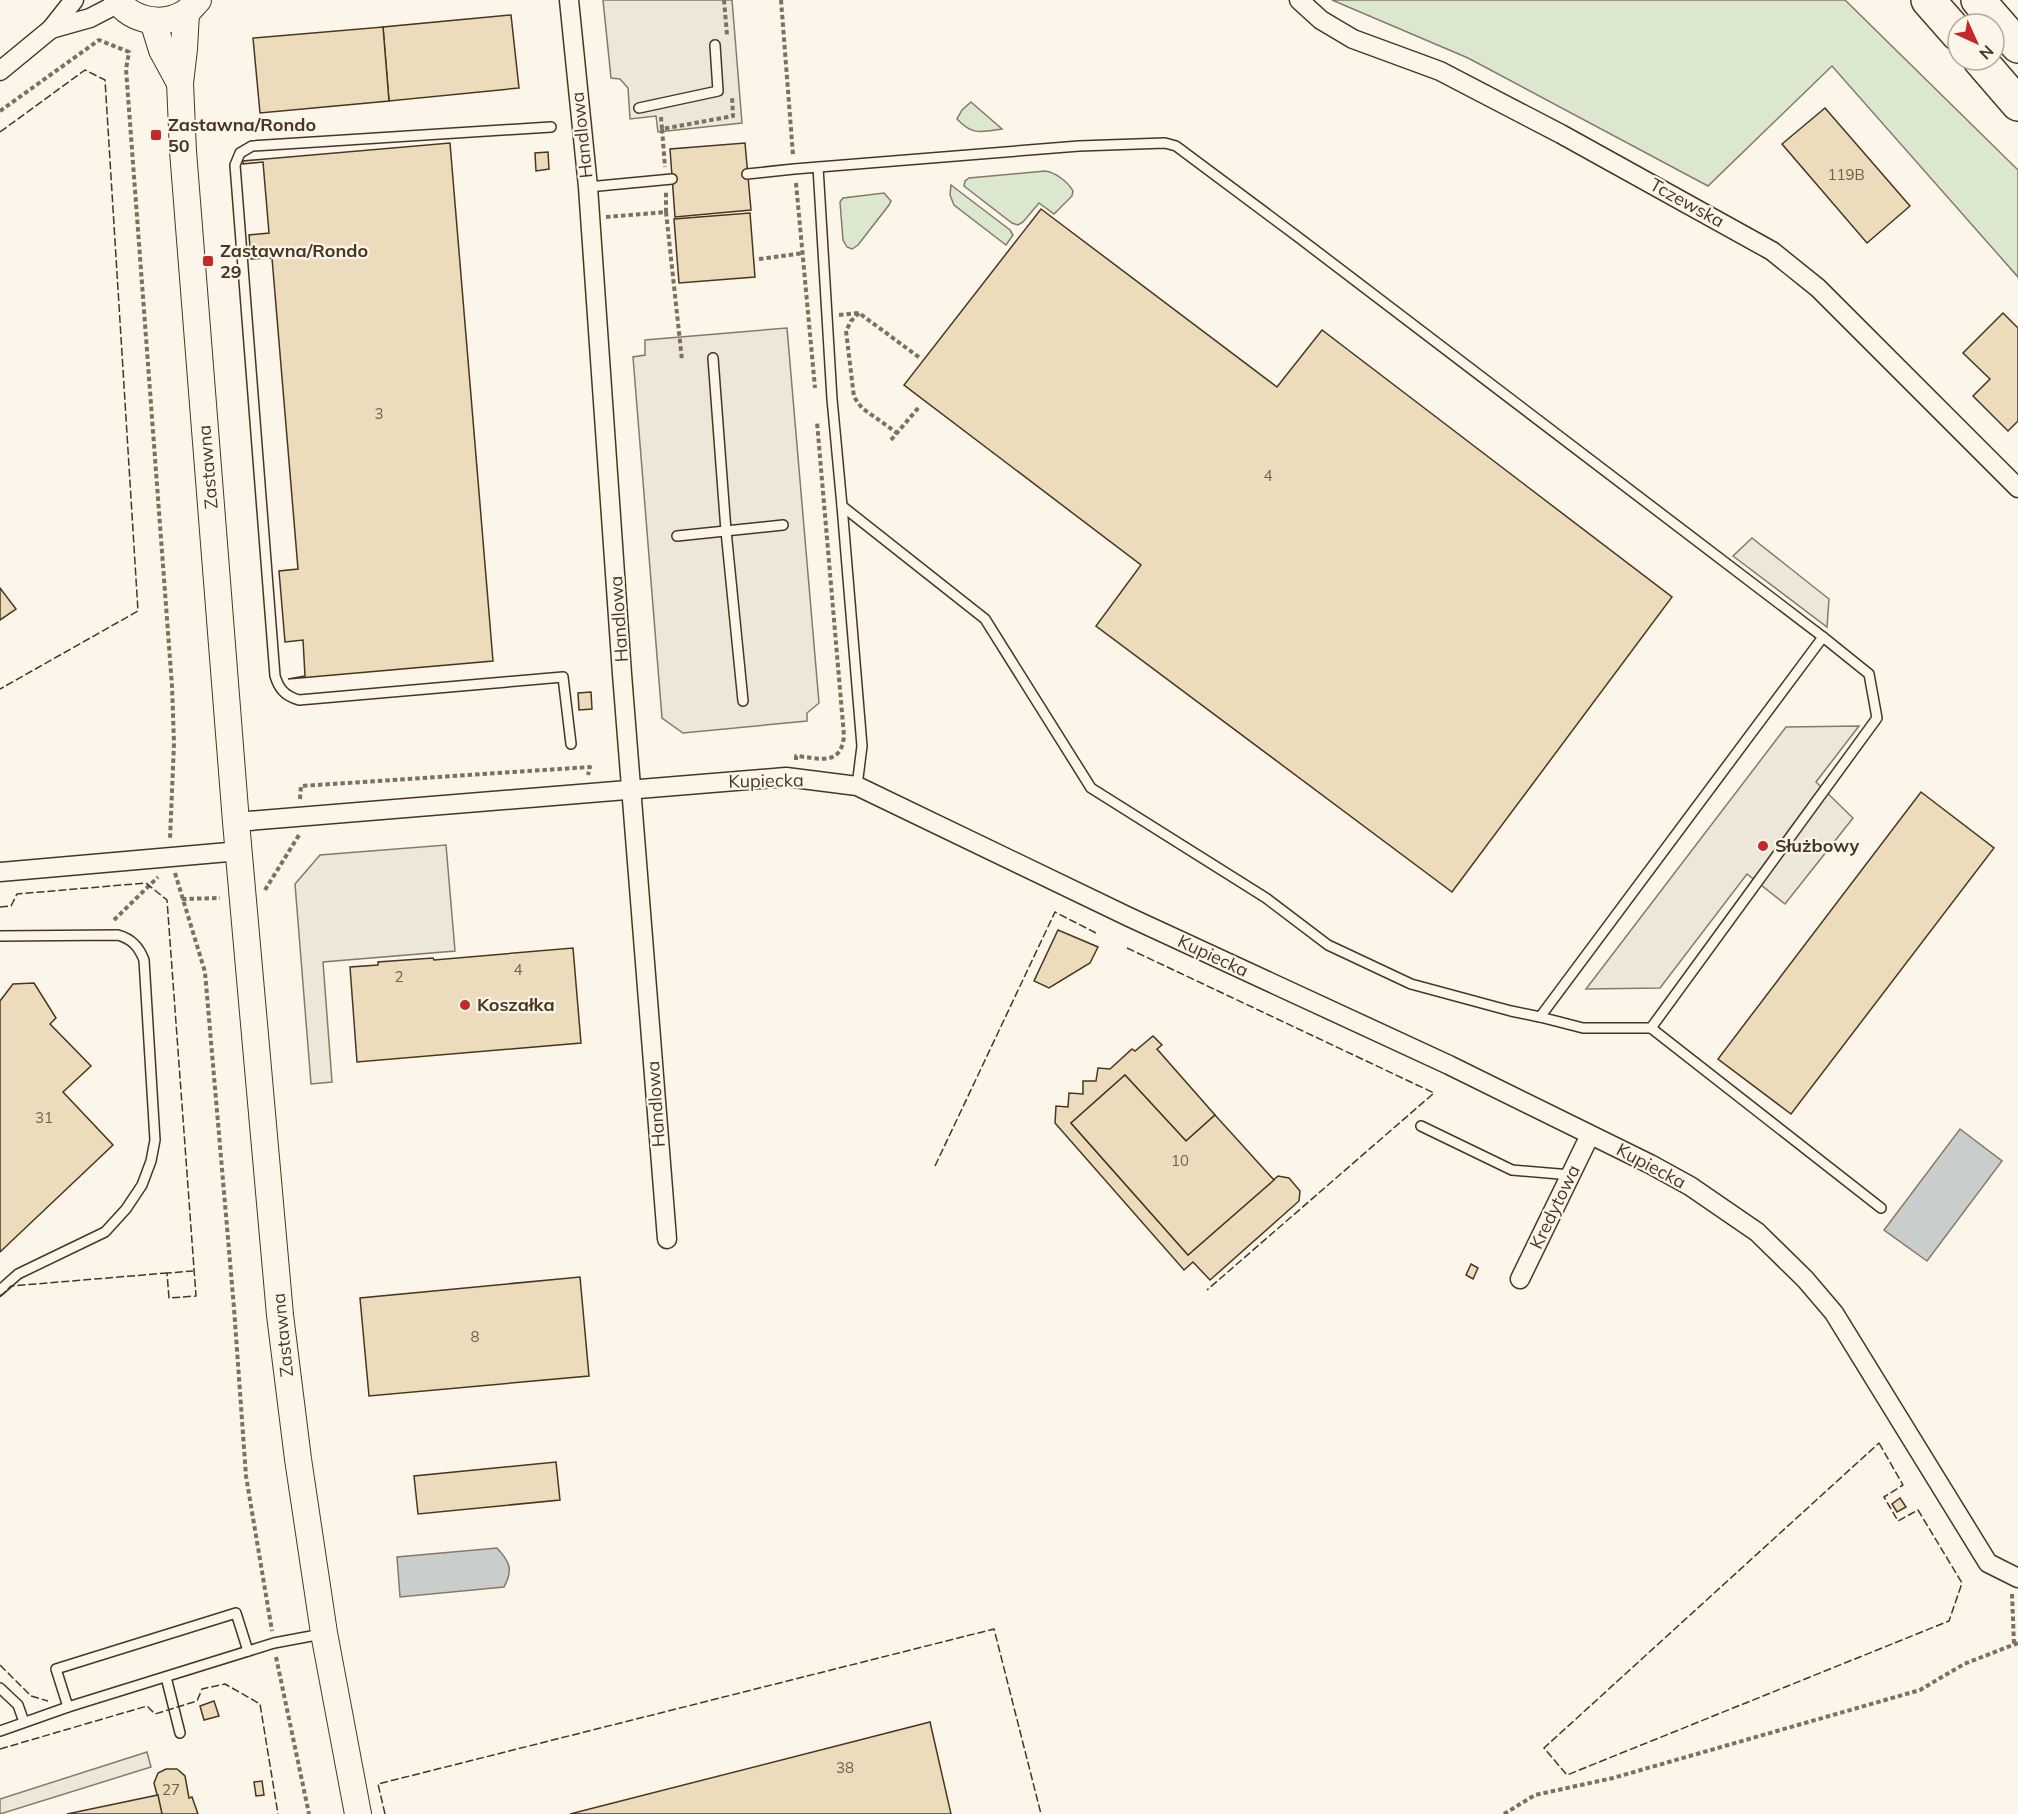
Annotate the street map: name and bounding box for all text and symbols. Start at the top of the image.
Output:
north arrow [1946,12,2006,72]
text: N [1975,41,1998,64]
street label: Handlowa [566,91,597,179]
place label: Zastawna/Rondo 50 [168,113,316,157]
marker: Zastawna/Rondo 50 [149,128,163,142]
house number: 119B [1827,165,1865,184]
street label: Tczewska [1646,173,1729,232]
place label: Zastawna/Rondo 29 [220,239,368,283]
marker: Zastawna/Rondo 29 [201,254,215,268]
house number: 3 [374,404,384,423]
street label: Zastawna [192,424,223,510]
house number: 4 [1263,466,1273,485]
street label: Handlowa [604,575,633,663]
street label: Kupiecka [728,768,804,793]
place label: Służbowy [1775,834,1859,857]
marker: Służbowy [1756,839,1770,853]
street label: Kupiecka [1174,929,1252,982]
house number: 4 [513,960,523,979]
house number: 2 [394,967,404,986]
place label: Koszałka [477,993,555,1016]
marker: Koszałka [458,998,472,1012]
street label: Handlowa [641,1060,670,1148]
house number: 31 [35,1108,53,1127]
street label: Kupiecka [1613,1138,1690,1193]
house number: 10 [1171,1151,1189,1170]
street label: Kredytowa [1524,1161,1585,1253]
street label: Zastawna [267,1292,298,1378]
house number: 8 [470,1327,480,1346]
house number: 38 [836,1758,854,1777]
house number: 27 [162,1780,180,1799]

